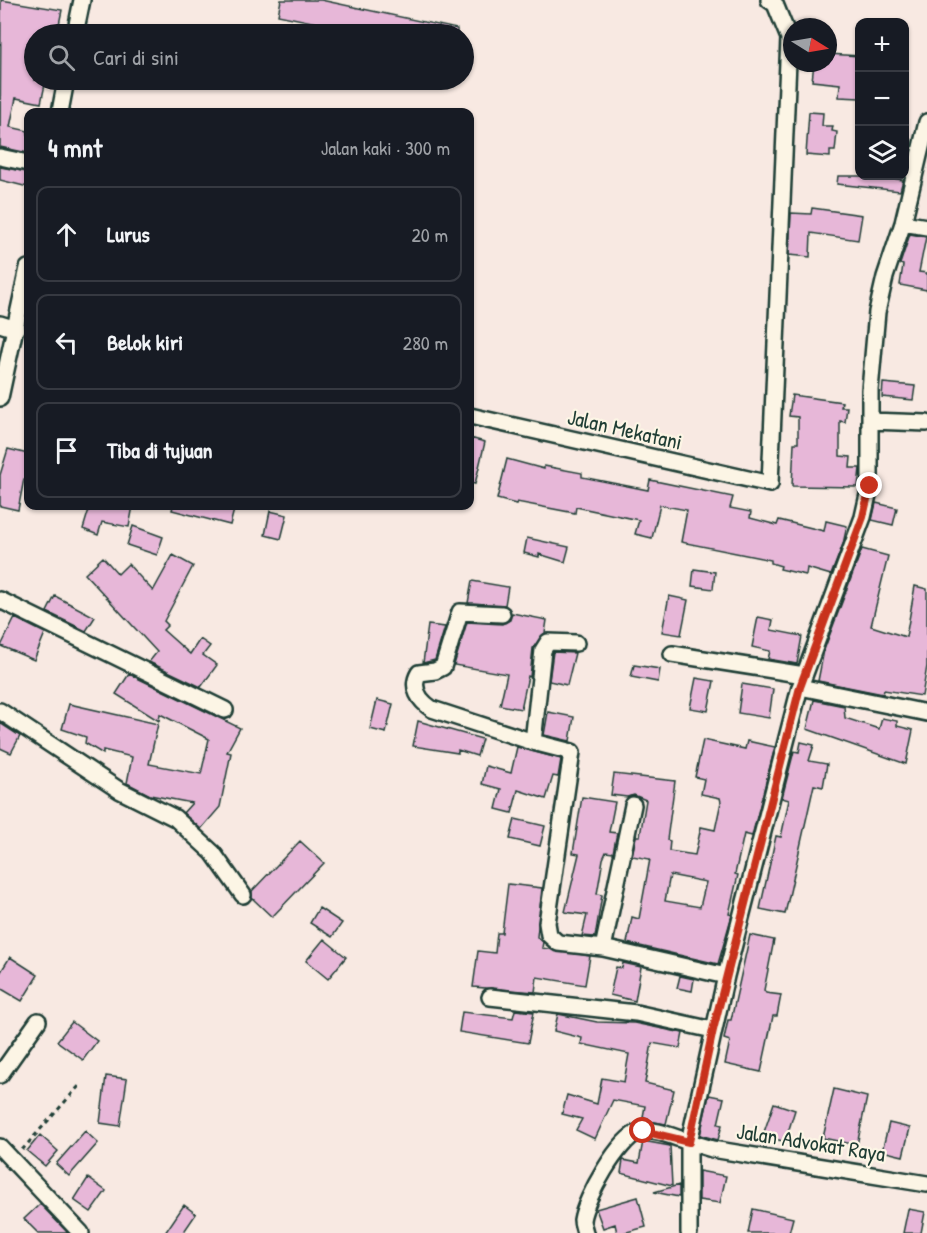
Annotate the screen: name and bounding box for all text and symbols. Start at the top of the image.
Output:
north arrow [783,18,837,72]
map controls [855,18,909,180]
button: + [855,18,909,72]
search box [24,24,474,90]
icon: search [45,41,78,74]
text: Cari di sini [93,42,179,72]
button: − [855,72,909,126]
button: layers [855,126,909,180]
text: 4 mnt [48,130,102,165]
text: Jalan kaki · 300 m [321,134,450,161]
icon: ahead [50,218,83,251]
text: Lurus [107,219,150,249]
text: 20 m [411,221,448,248]
icon: left [50,326,83,359]
text: Belok kiri [107,327,183,357]
text: 280 m [403,329,448,356]
street label: Jalan Mekatani [565,401,685,457]
icon: arrive [50,434,83,467]
text: Tiba di tujuan [107,435,212,465]
route end [856,472,882,498]
street label: Jalan Advokat Raya [734,1115,888,1169]
route start [629,1117,655,1143]

